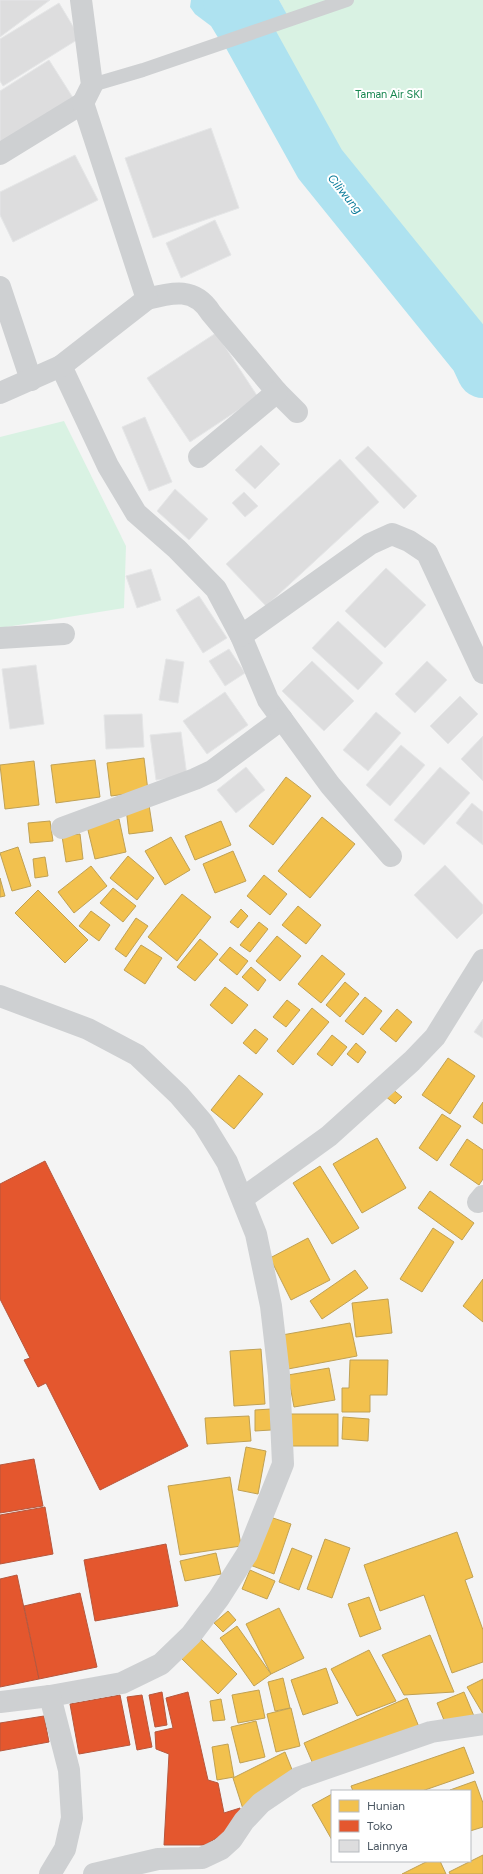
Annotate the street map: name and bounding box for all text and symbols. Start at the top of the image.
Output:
park label: Taman Air SKI [355,88,423,101]
water label: Ciliwung [325,171,365,217]
legend [331,1790,471,1862]
text: Hunian [367,1799,405,1813]
text: Toko [367,1819,393,1833]
text: Lainnya [367,1839,408,1853]

